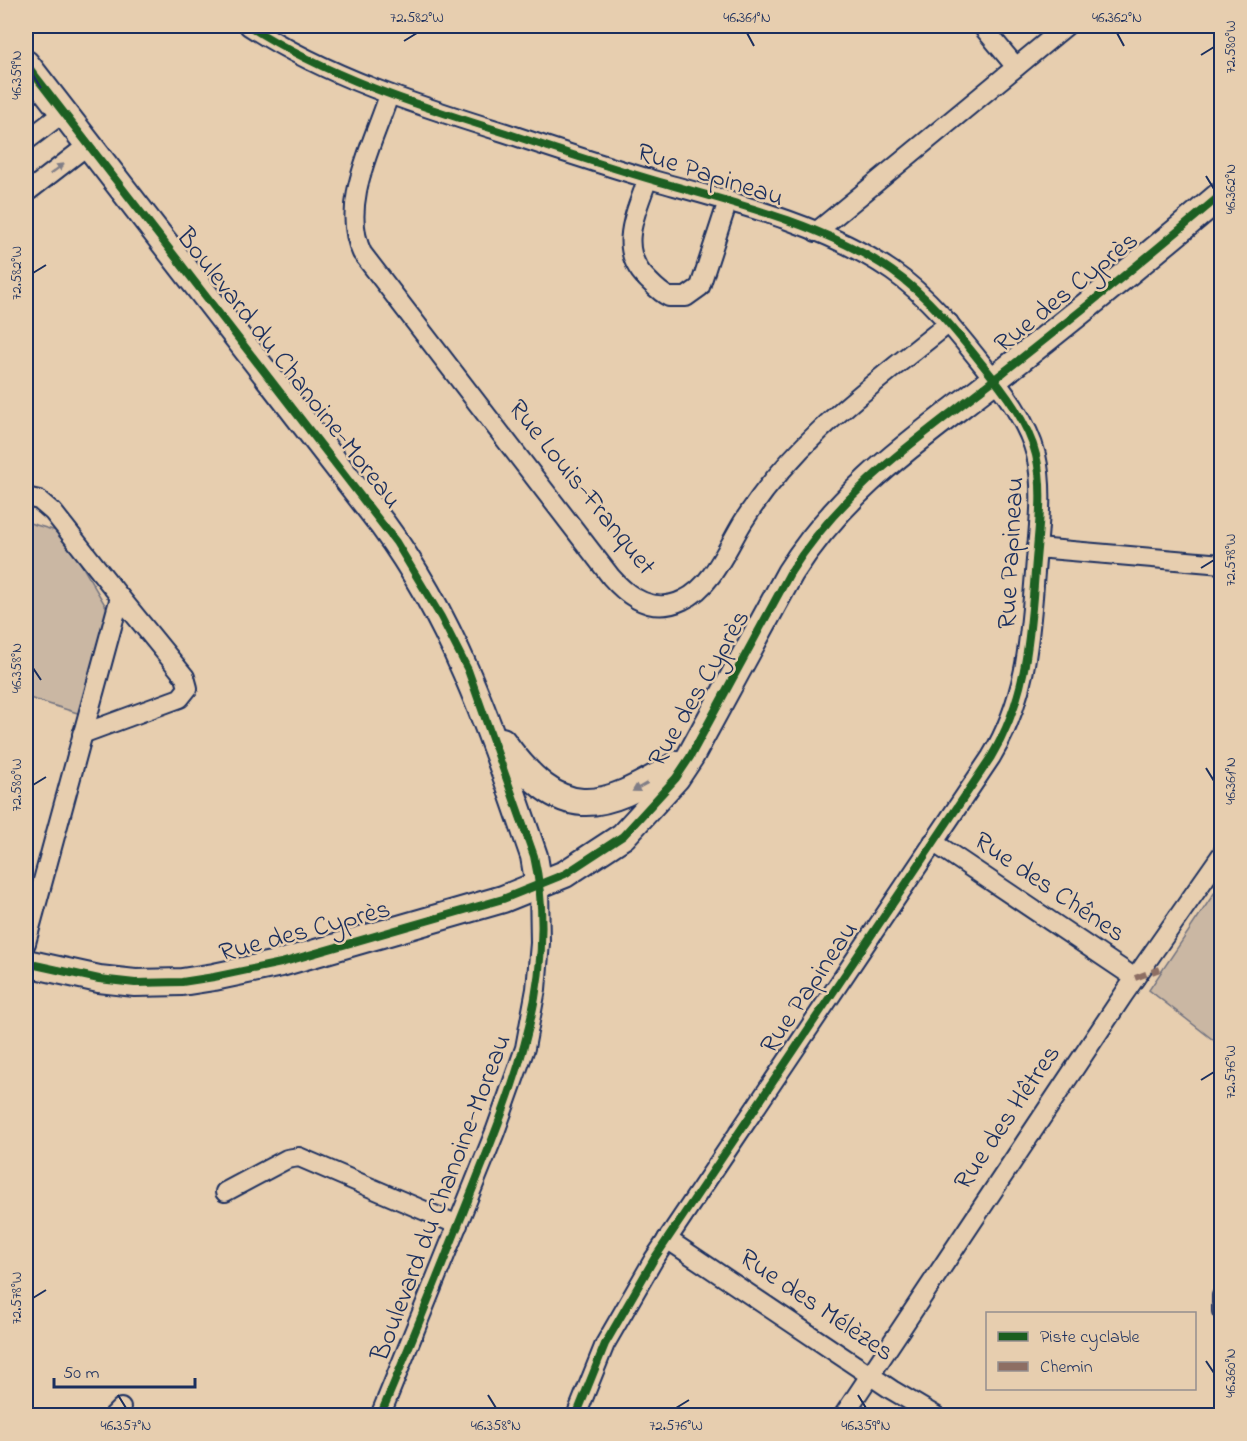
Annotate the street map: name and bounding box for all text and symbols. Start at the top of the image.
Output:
text: 72.582°W [390,7,444,29]
text: 46.361°N [723,7,771,29]
text: 46.362°N [1092,7,1142,29]
text: 72.580°W [1220,20,1242,74]
text: 46.359°N [6,50,28,100]
street label: Rue Papineau [631,134,789,218]
one-way arrow [49,163,65,176]
text: 46.362°N [1220,164,1242,214]
street label: Boulevard du Chanoine-Moreau [165,219,410,518]
street label: Rue des Cyprès [986,223,1148,363]
text: 72.582°W [6,246,28,300]
street label: Rue Louis-Franquet [498,392,664,584]
street label: Rue Papineau [989,476,1035,630]
text: 72.578°W [1220,534,1242,586]
street label: Rue des Cyprès [639,603,761,775]
text: 46.358°N [6,643,28,693]
text: 46.361°N [1220,757,1242,805]
text: 72.580°W [6,758,28,812]
one-way arrow [631,782,648,792]
street label: Rue des Chênes [965,823,1133,953]
street label: Rue des Cyprès [215,890,395,974]
street label: Rue Papineau [751,914,869,1062]
street label: Boulevard du Chanoine-Moreau [361,1029,522,1368]
street label: Rue des Hêtres [945,1037,1071,1199]
text: 72.576°W [1220,1045,1242,1099]
street label: Rue des Mélèzes [731,1240,901,1372]
text: 72.578°W [6,1272,28,1324]
legend [986,1312,1196,1390]
text: Piste cyclable [1040,1325,1141,1351]
text: 46.360°N [1220,1348,1242,1398]
scale bar [54,1351,195,1389]
text: Chemin [1040,1355,1093,1381]
text: 50 m [63,1361,100,1387]
text: 46.357°N [101,1415,151,1437]
text: 46.358°N [471,1415,521,1437]
text: 72.576°W [649,1415,703,1437]
text: 46.359°N [841,1415,891,1437]

